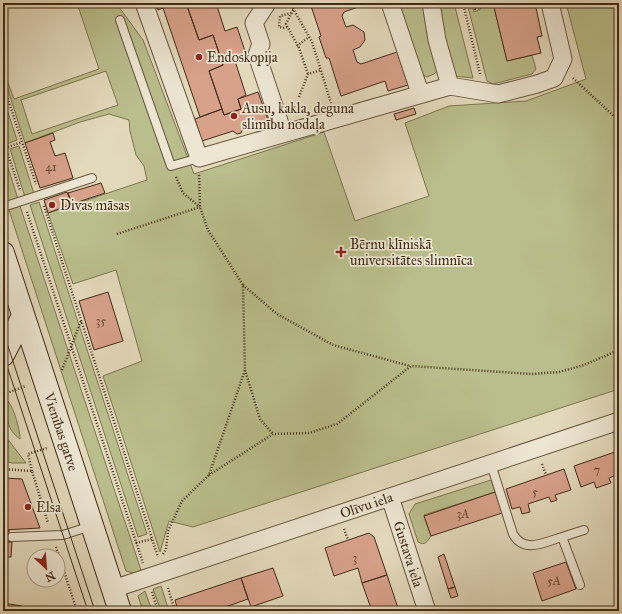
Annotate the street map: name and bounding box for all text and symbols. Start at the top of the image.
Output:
place label: Endoskopija [207,49,278,66]
marker: Endoskopija [194,52,204,62]
place label: Ausu, kakla, deguna slimību nodaļa [241,100,354,133]
marker: Ausu, kakla, deguna slimību nodaļa [229,111,239,121]
house number: 41 [45,160,57,174]
place label: Divas māsas [60,197,129,214]
marker: Divas māsas [47,200,57,210]
place label: Bērnu klīniskā universitātes slimnīca [350,236,473,269]
marker: Bērnu klīniskā universitātes slimnīca [335,246,347,258]
house number: 35 [96,314,107,328]
street label: Vienības gatve [40,389,82,473]
house number: 7 [594,463,600,477]
house number: 5 [532,485,538,499]
street label: Olīvu iela [338,488,395,522]
place label: Elsa [36,499,61,516]
marker: Elsa [23,502,33,512]
house number: 3A [457,507,469,521]
street label: Gustava iela [390,519,427,589]
north arrow [26,548,66,588]
house number: 3 [353,551,358,565]
text: N [43,569,57,585]
house number: 5A [547,574,561,588]

